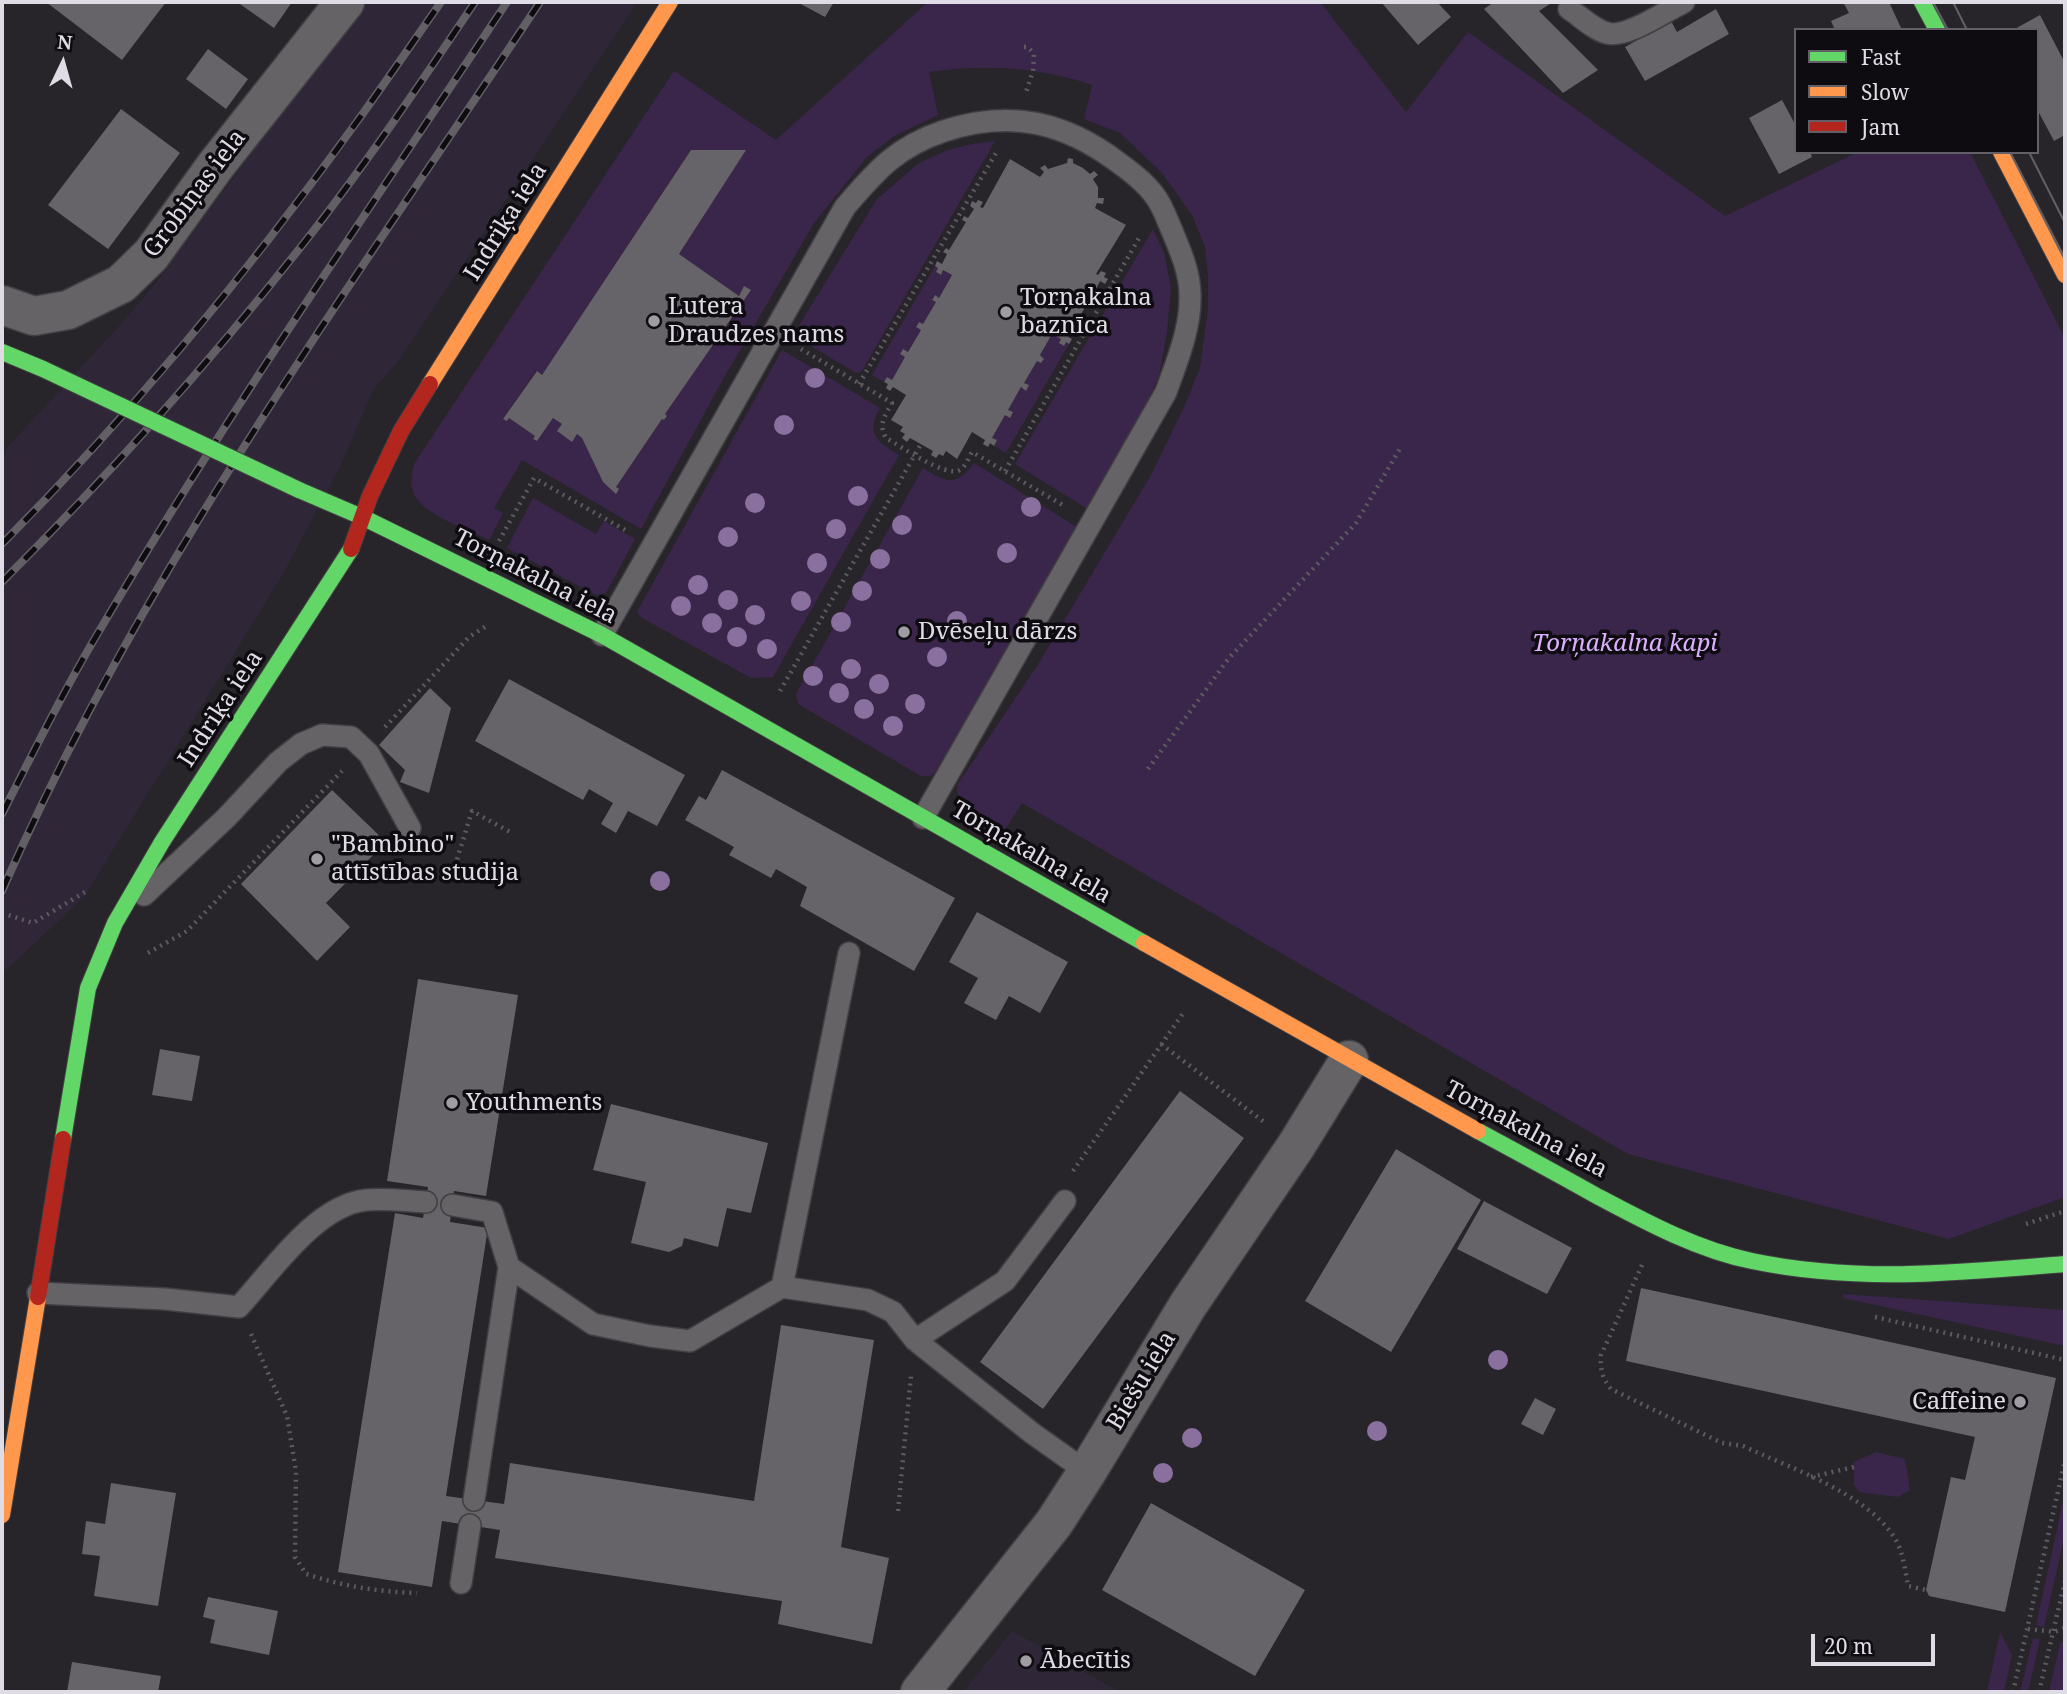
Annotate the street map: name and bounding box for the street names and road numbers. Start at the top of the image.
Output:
street label: Grobiņas iela [138,125,252,263]
street label: Indriķa iela [458,158,554,286]
street label: Torņakalna iela [449,523,621,631]
street label: Indriķa iela [173,645,269,773]
street label: Torņakalna iela [946,796,1116,910]
street label: Torņakalna iela [1440,1075,1612,1185]
street label: Biešu iela [1101,1326,1183,1436]

